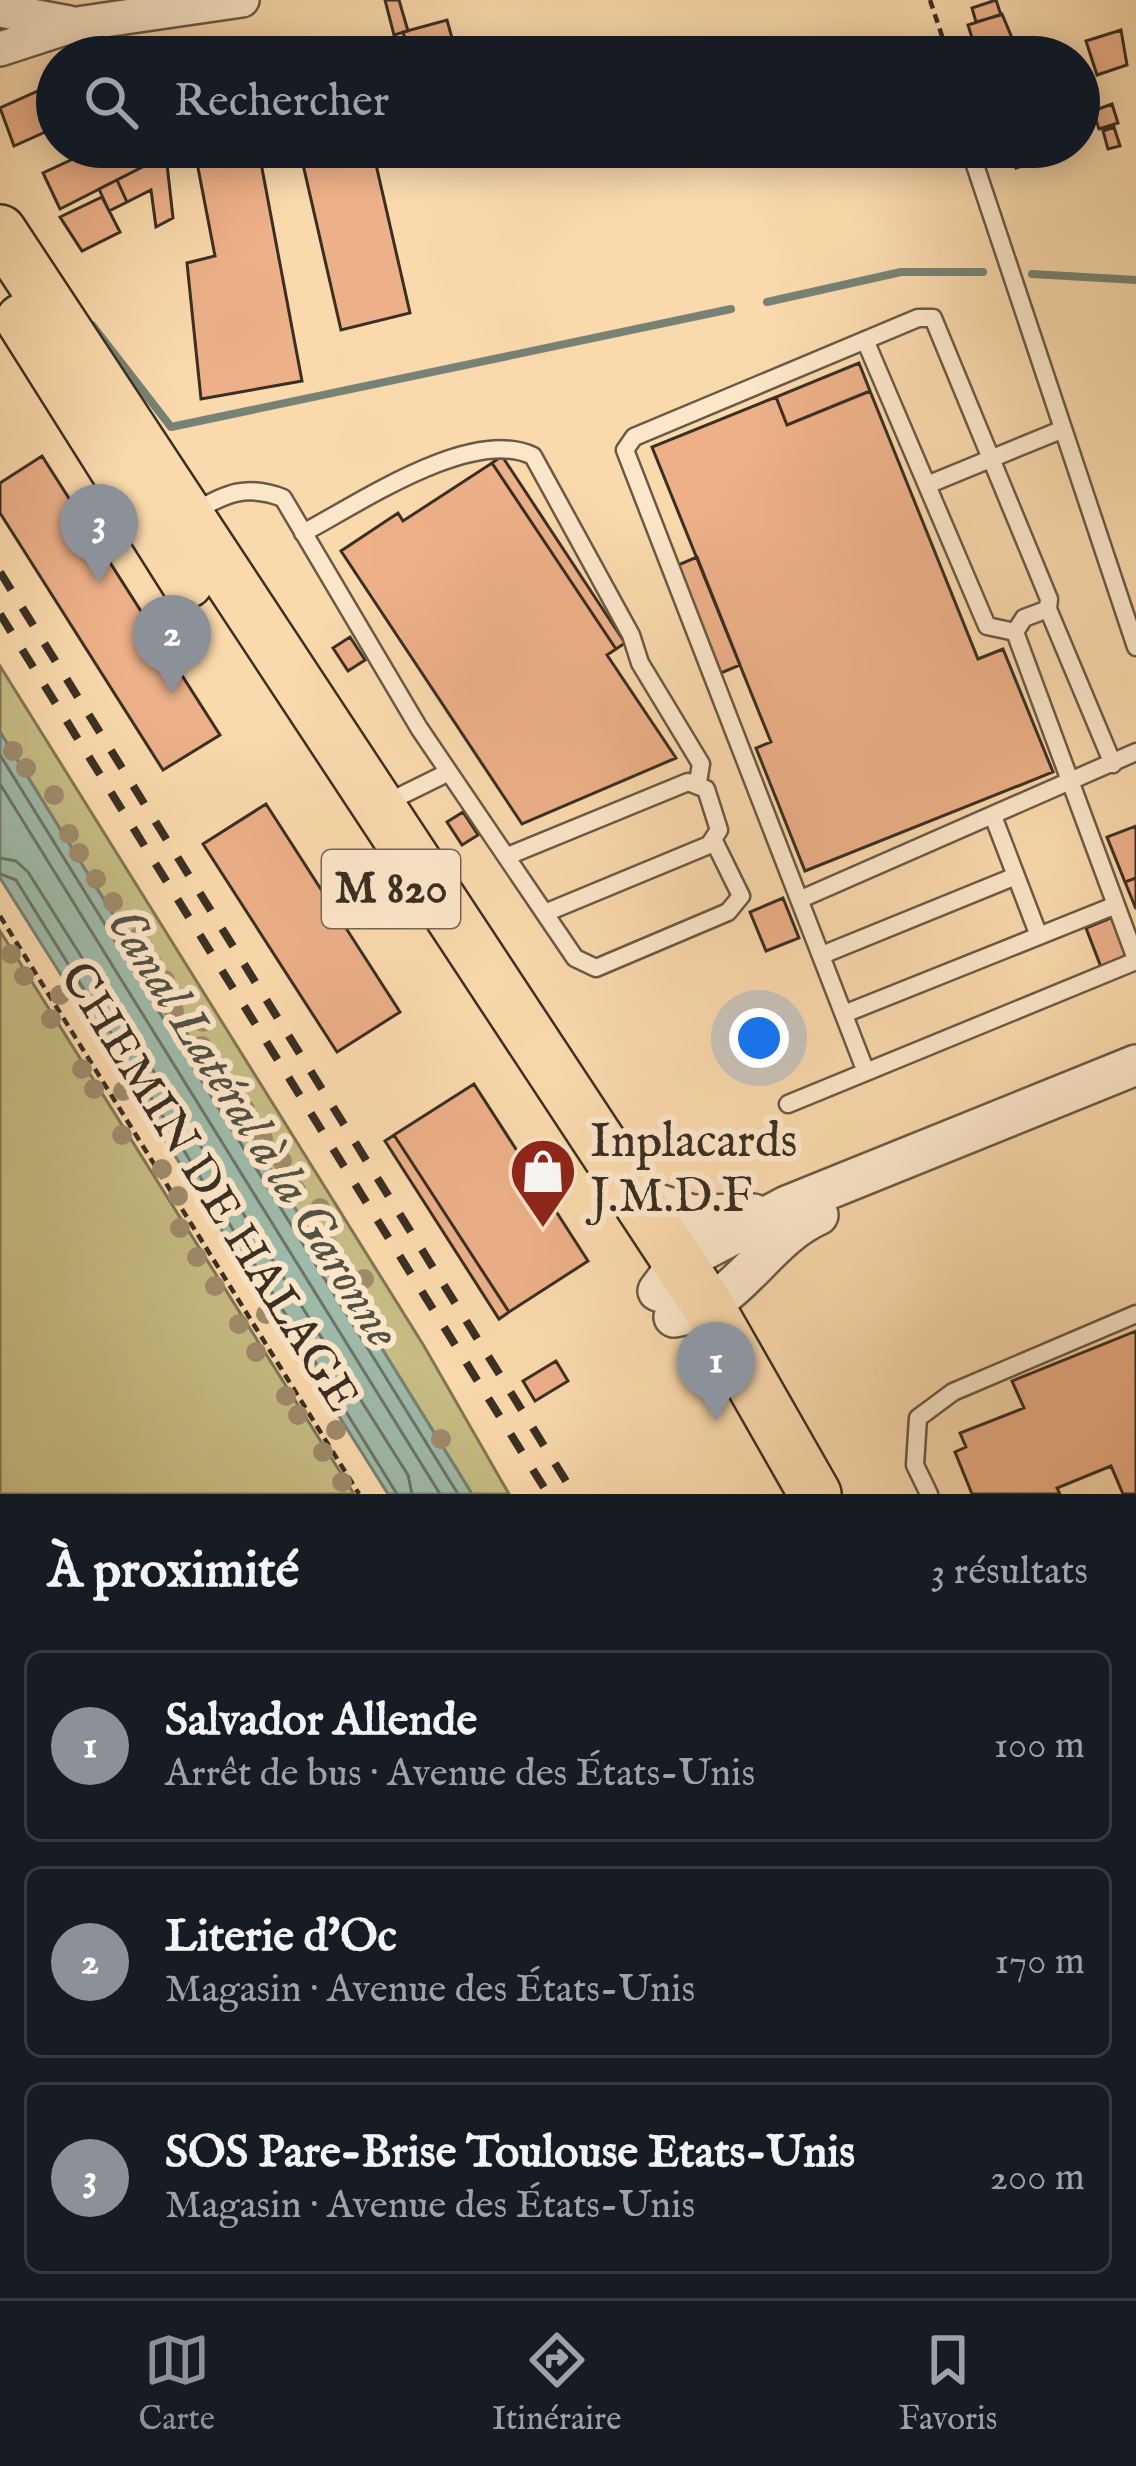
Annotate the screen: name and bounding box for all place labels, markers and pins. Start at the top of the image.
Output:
pin: 3 [60,484,138,583]
pin: 2 [133,595,211,694]
place label: Inplacards J.M.D.F [585,1113,797,1228]
shop icon: Inplacards J.M.D.F [508,1136,578,1230]
pin: 1 [677,1322,755,1421]

